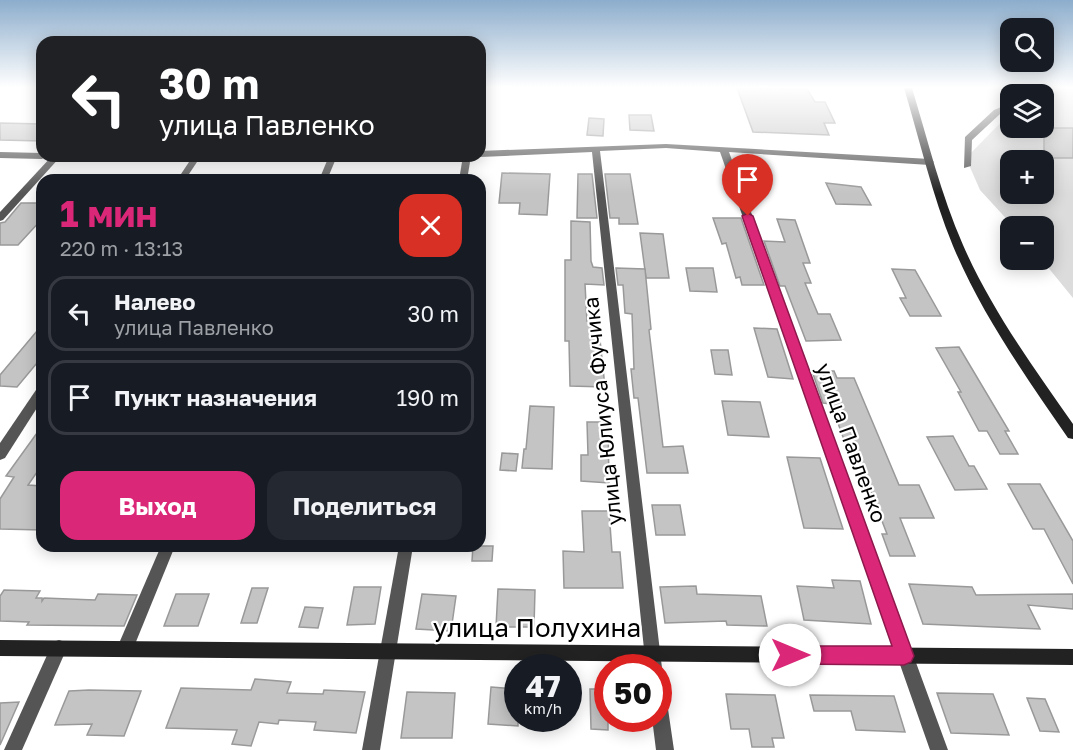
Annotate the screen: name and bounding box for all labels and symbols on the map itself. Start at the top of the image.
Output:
pin [722,154,773,216]
street label: улица Юлиуса Фучика [577,296,627,526]
street label: улица Павленко [811,359,893,526]
street label: улица Полухина [433,612,641,643]
position arrow [758,623,822,687]
speed limit sign: 50 [594,654,672,732]

